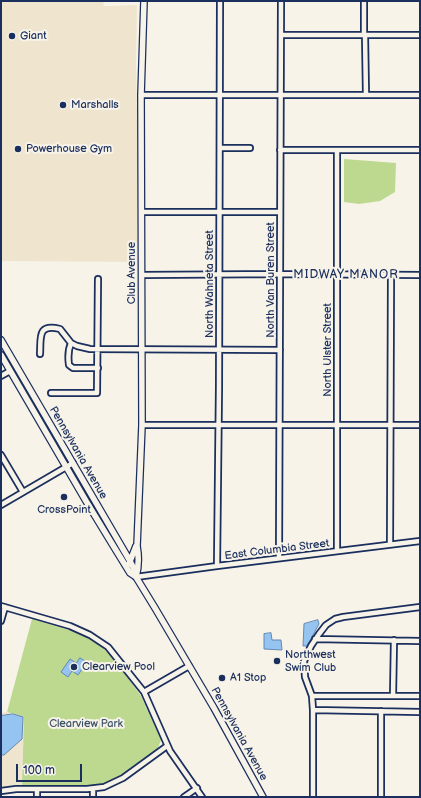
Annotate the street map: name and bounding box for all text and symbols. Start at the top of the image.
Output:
place label: Giant [20,29,47,43]
marker: Giant [7,31,17,41]
place label: Marshalls [71,98,119,112]
marker: Marshalls [58,100,68,110]
place label: Powerhouse Gym [26,142,112,156]
marker: Powerhouse Gym [13,144,23,154]
street label: North Van Buren Street [264,222,278,338]
street label: North Wahneta Street [203,230,217,338]
street label: Club Avenue [125,242,139,304]
district label: MIDWAY MANOR [293,268,399,282]
street label: North Ulster Street [321,303,335,397]
street label: Pennsylvania Avenue [46,404,110,502]
marker: CrossPoint [59,492,69,502]
place label: CrossPoint [37,503,91,517]
street label: East Columbia Street [224,537,330,563]
place label: Northwest Swim Club [285,648,336,674]
marker: Northwest Swim Club [272,656,282,666]
place label: Clearview Pool [82,660,155,674]
marker: Clearview Pool [69,662,79,672]
place label: A1 Stop [230,671,266,685]
marker: A1 Stop [217,673,227,683]
street label: Pennsylvania Avenue [208,685,270,783]
park label: Clearview Park [49,717,123,731]
scale bar [18,756,84,782]
text: 100 m [23,763,55,778]

